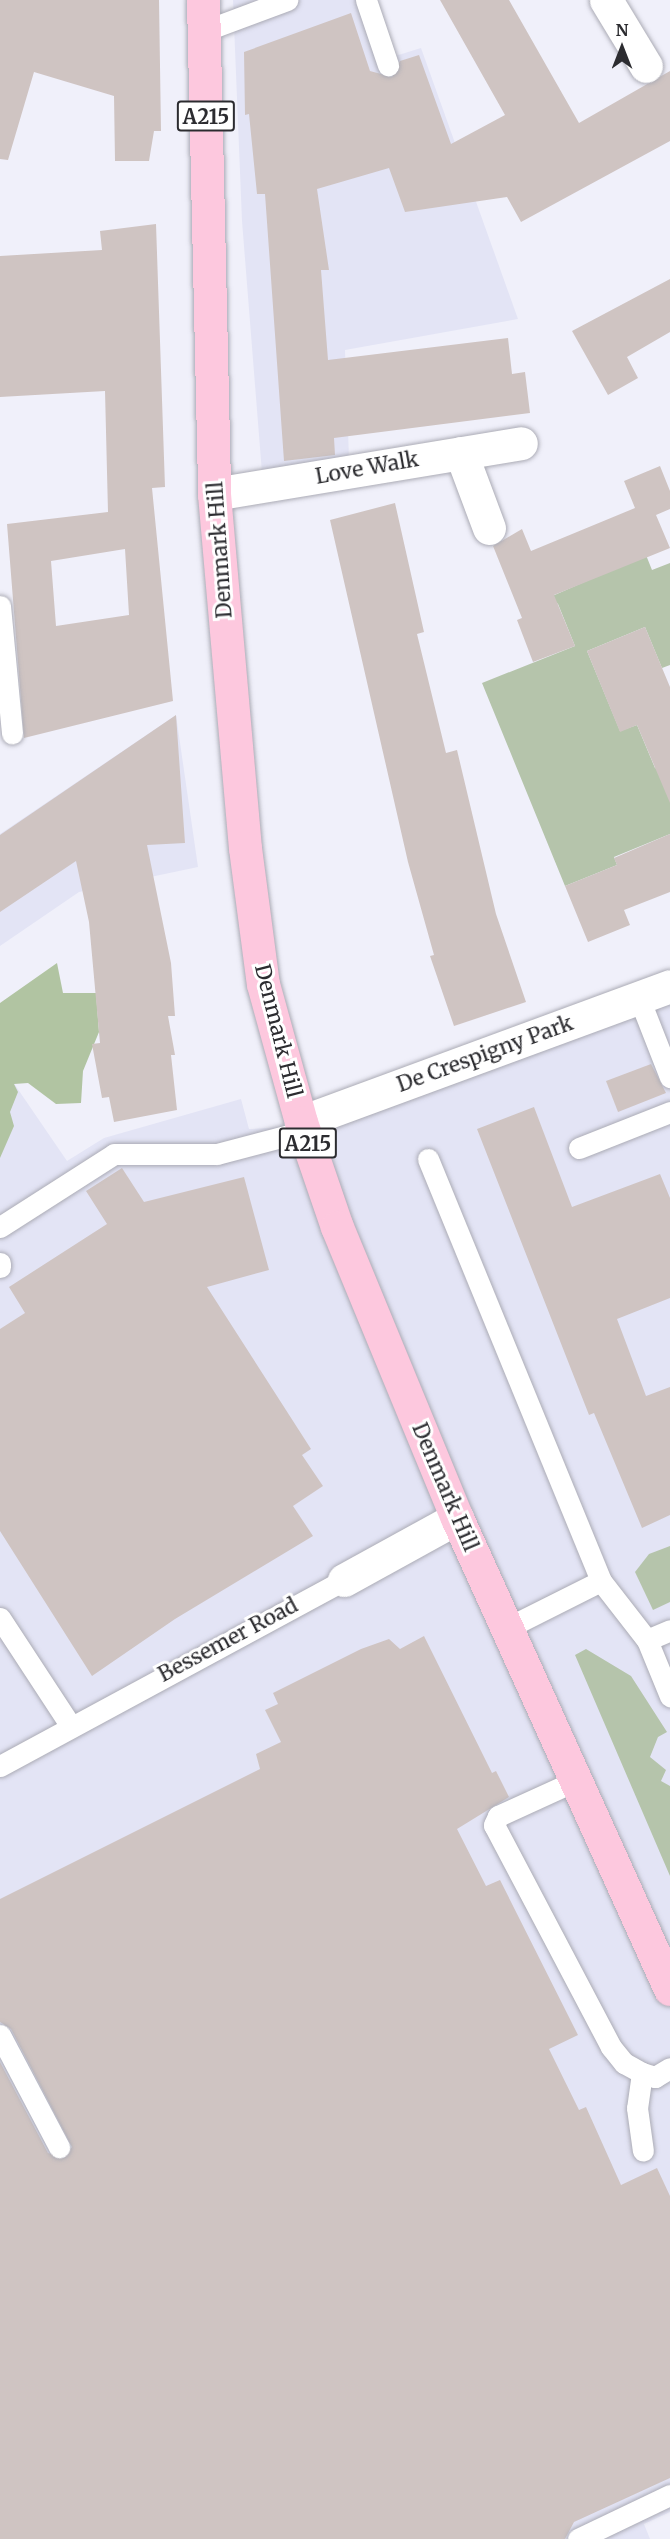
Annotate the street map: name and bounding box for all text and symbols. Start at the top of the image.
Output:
north arrow [592,18,652,78]
text: N [616,20,628,40]
road number: A215 [176,99,236,133]
street label: Love Walk [313,447,421,489]
street label: Denmark Hill [203,481,237,619]
street label: Denmark Hill [249,962,307,1100]
street label: De Crespigny Park [393,1010,577,1098]
road number: A215 [278,1126,338,1160]
street label: Denmark Hill [407,1419,483,1555]
street label: Bessemer Road [154,1593,302,1687]

